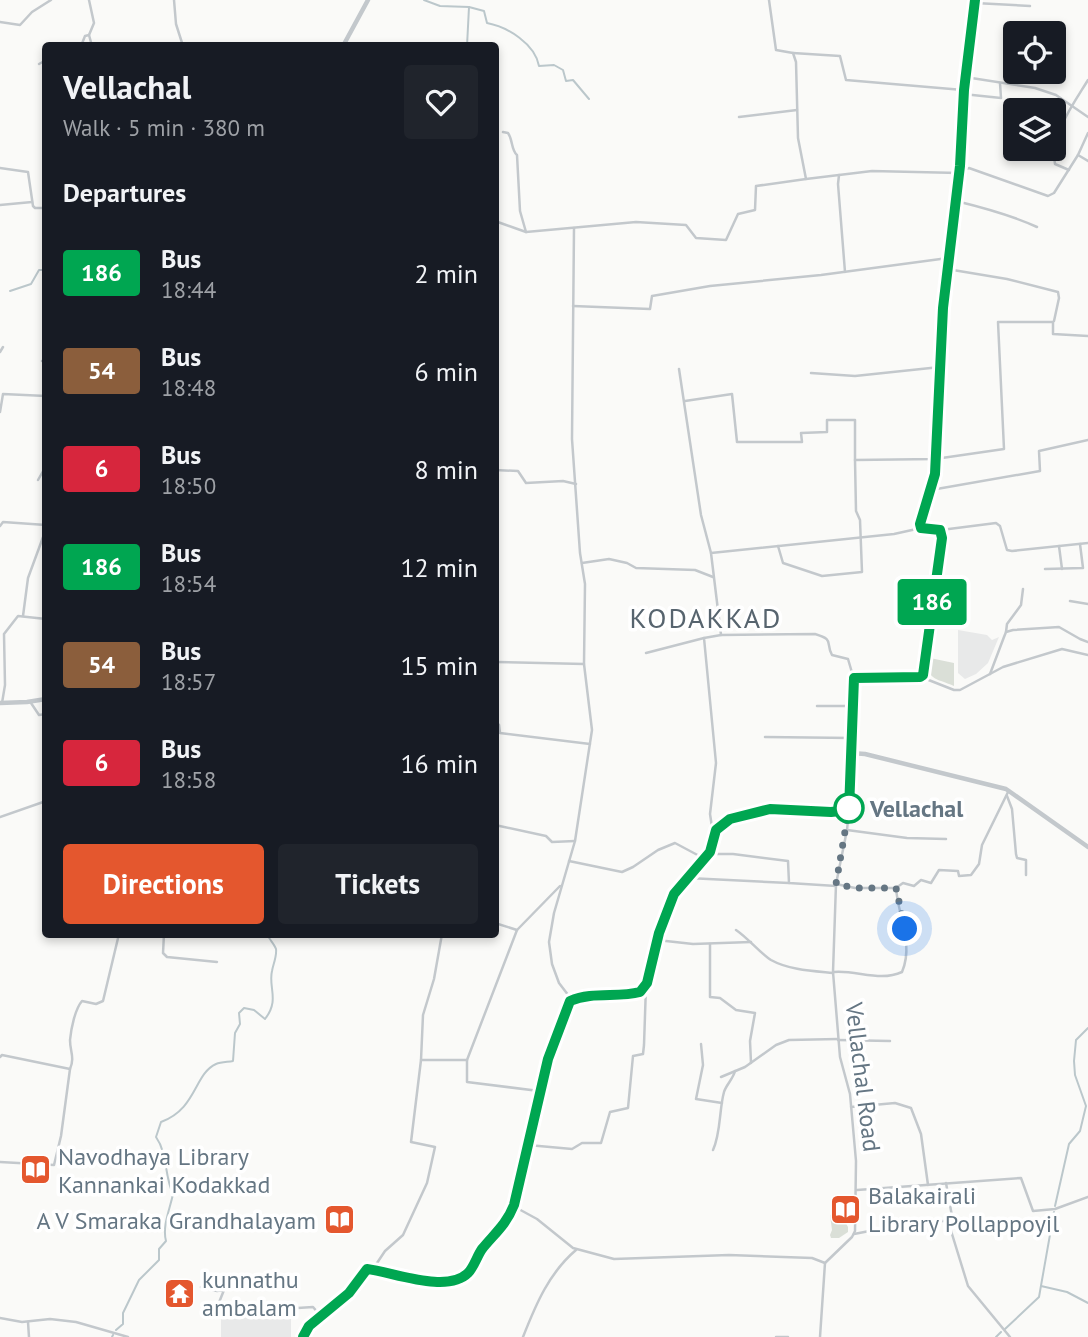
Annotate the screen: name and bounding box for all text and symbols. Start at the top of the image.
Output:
map controls [1003,21,1066,161]
button: locate [1003,21,1066,84]
text: Vellachal [63,65,191,108]
button: heart [404,65,478,139]
button: layers [1003,98,1066,161]
text: Walk · 5 min · 380 m [63,113,265,142]
text: Departures [63,176,186,209]
text: Bus [161,242,201,275]
text: 186 [81,257,122,288]
text: 2 min [415,257,478,290]
text: 18:44 [161,275,216,304]
text: Bus [161,340,201,373]
text: 54 [88,355,115,386]
text: 6 min [415,355,478,388]
text: 18:48 [161,373,216,402]
text: Bus [161,438,201,471]
text: 6 [95,453,108,484]
text: 8 min [415,453,478,486]
text: 18:50 [161,471,216,500]
text: Bus [161,536,201,569]
text: 186 [81,551,122,582]
text: 12 min [400,551,478,584]
text: 18:54 [161,569,216,598]
line badge: 186 [892,579,972,625]
text: 186 [912,586,952,617]
district label: KODAKKAD [630,599,782,636]
text: Bus [161,634,201,667]
text: 54 [88,649,115,680]
text: 15 min [400,649,478,682]
text: 18:57 [161,667,216,696]
text: Bus [161,732,201,765]
text: 6 [95,747,108,778]
text: 16 min [400,747,478,780]
text: 18:58 [161,765,216,794]
marker: Vellachal [834,793,864,823]
place label: Vellachal [869,793,964,824]
button: Directions [63,844,264,924]
button: Tickets [278,844,478,924]
your location [887,911,922,946]
street label: Vellachal Road [838,999,888,1154]
place label: Navodhaya Library Kannankai Kodakkad [58,1141,270,1200]
library icon: Navodhaya Library Kannankai Kodakkad [18,1153,52,1187]
place label: Balakairali Library Pollappoyil [868,1180,1059,1239]
library icon: Balakairali Library Pollappoyil [828,1192,862,1226]
library icon: A V Smaraka Grandhalayam [322,1203,356,1237]
place label: A V Smaraka Grandhalayam [37,1205,316,1236]
place label: kunnathu ambalam [202,1264,299,1323]
temple icon: kunnathu ambalam [162,1276,196,1310]

